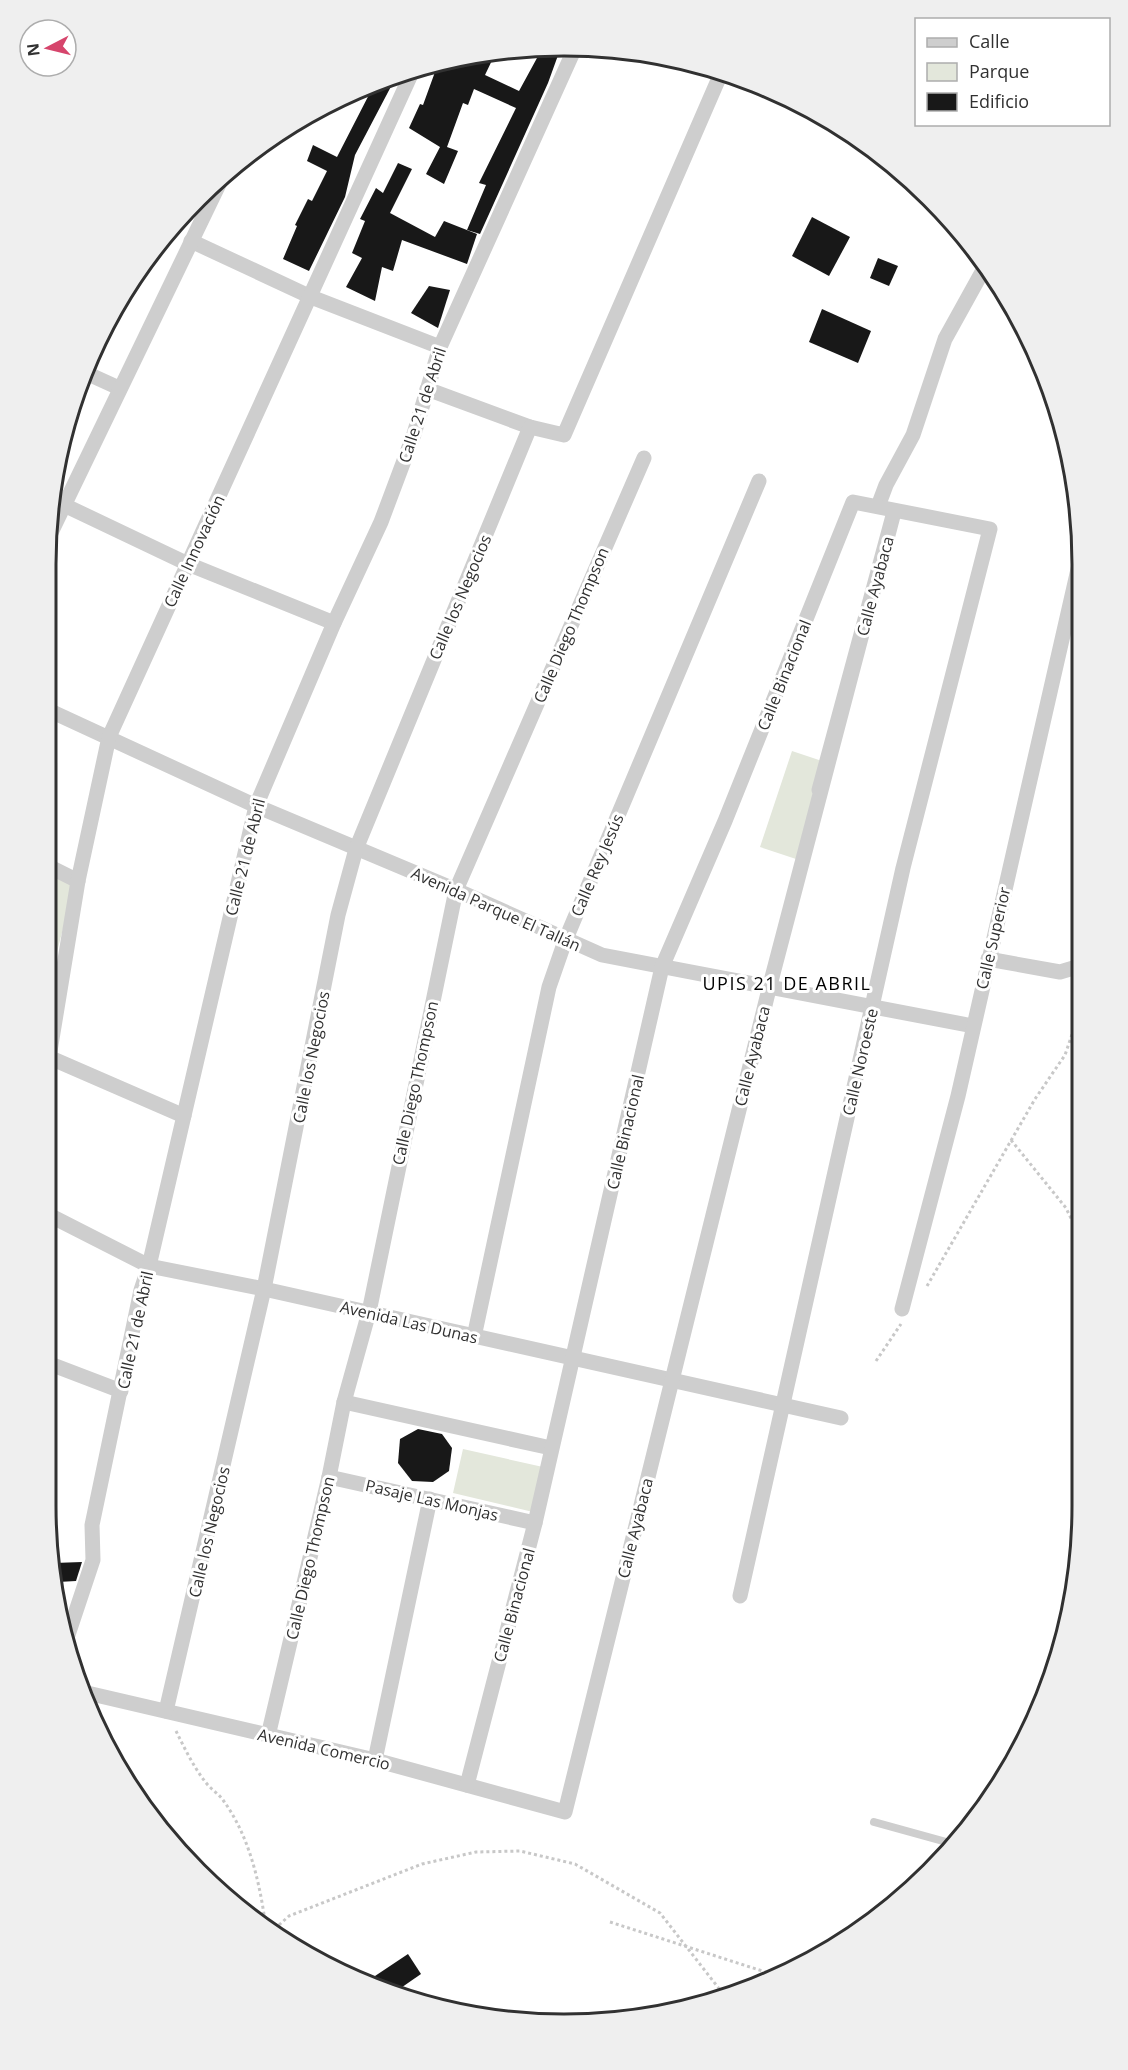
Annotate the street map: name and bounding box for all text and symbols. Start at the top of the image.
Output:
north arrow [18,18,78,78]
legend [915,18,1110,126]
text: Calle [969,29,1010,53]
text: N [21,42,45,58]
text: Parque [969,59,1029,83]
text: Edificio [969,89,1029,113]
street label: Calle 21 de Abril [393,344,451,466]
street label: Calle Innovación [158,491,230,611]
street label: Calle los Negocios [424,531,496,663]
street label: Calle Ayabaca [851,534,899,638]
street label: Calle Diego Thompson [528,544,614,706]
street label: Calle Binacional [752,616,816,734]
street label: Calle 21 de Abril [220,796,270,918]
street label: Calle Rey Jesús [565,810,629,920]
street label: Avenida Parque El Tallán [408,862,584,956]
street label: Calle Superior [971,884,1016,991]
district label: UPIS 21 DE ABRIL [702,971,872,995]
street label: Calle los Negocios [287,989,335,1125]
street label: Calle Diego Thompson [387,999,443,1167]
street label: Calle Ayabaca [729,1004,775,1108]
street label: Calle Noroeste [837,1006,883,1118]
street label: Calle Binacional [601,1072,649,1192]
street label: Calle 21 de Abril [112,1269,158,1391]
street label: Avenida Las Dunas [338,1295,480,1349]
street label: Calle los Negocios [183,1464,235,1600]
street label: Calle Diego Thompson [280,1474,340,1642]
street label: Pasaje Las Monjas [363,1474,501,1526]
street label: Calle Ayabaca [612,1476,658,1580]
street label: Calle Binacional [488,1545,540,1665]
street label: Avenida Comercio [256,1723,392,1775]

